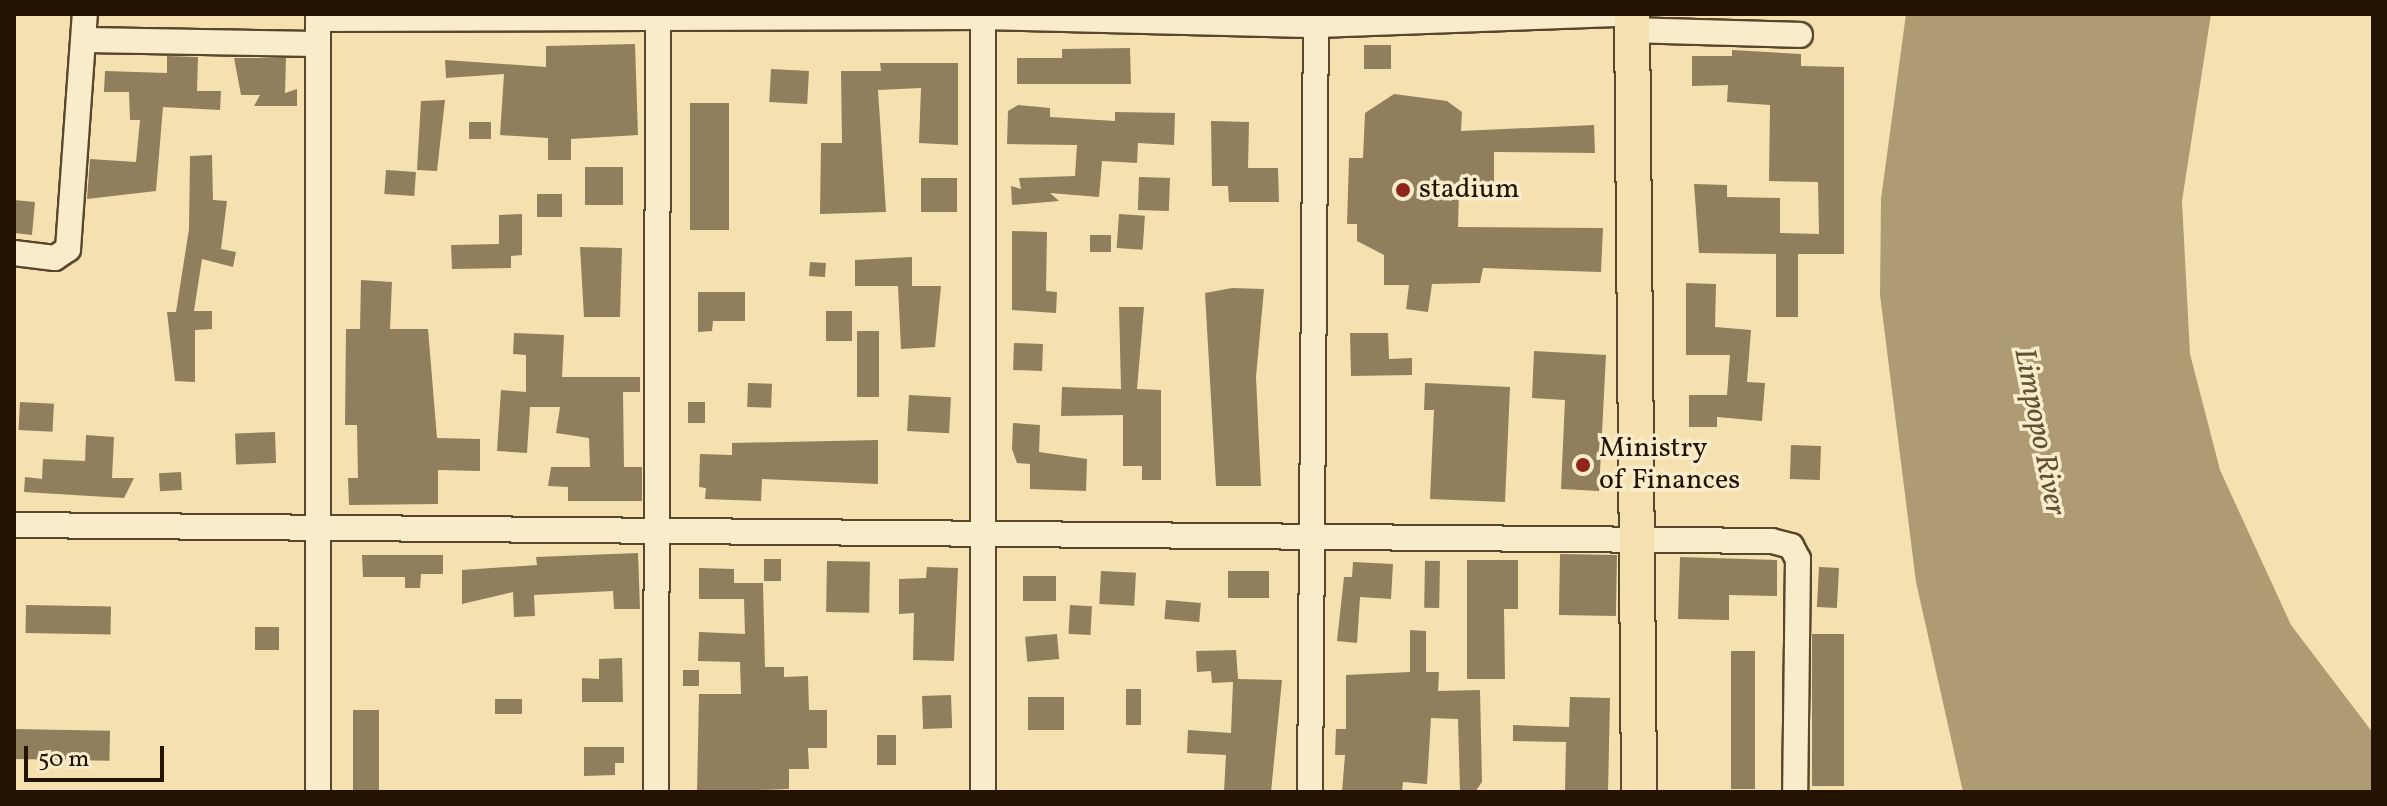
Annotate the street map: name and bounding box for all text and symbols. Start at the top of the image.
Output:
place label: stadium [1419,173,1520,207]
marker: stadium [1394,181,1412,199]
water label: Limpopo River [2005,345,2073,519]
place label: Ministry of Finances [1599,432,1738,498]
marker: Ministry of Finances [1574,456,1592,474]
scale bar [28,730,168,780]
text: 50 m [38,743,90,777]

